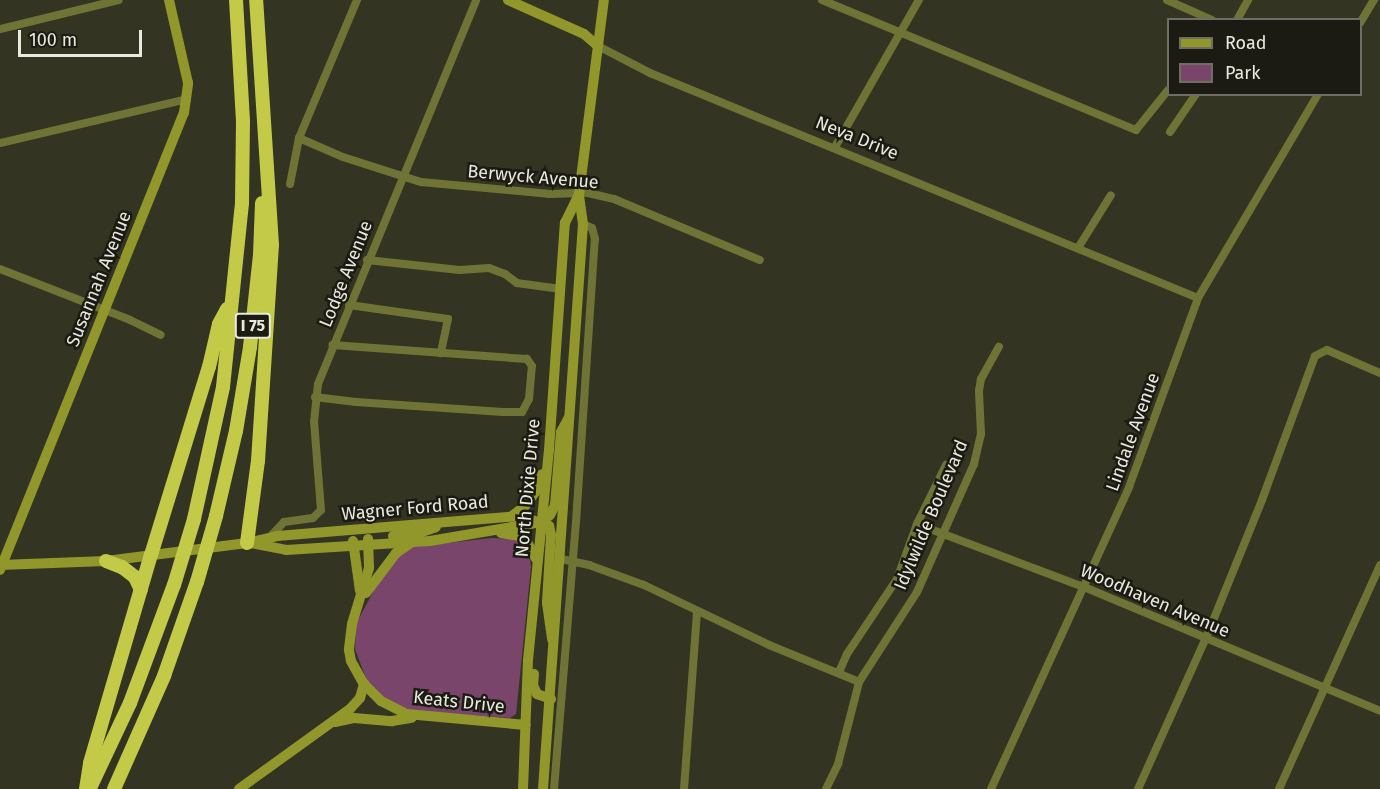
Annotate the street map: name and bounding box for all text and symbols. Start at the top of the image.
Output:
scale bar [21,18,146,56]
legend [1167,18,1362,96]
text: 100 m [29,29,77,51]
text: Road [1225,32,1267,54]
text: Park [1225,62,1260,84]
street label: Neva Drive [812,112,902,164]
street label: Berwyck Avenue [466,161,600,193]
street label: Susannah Avenue [62,208,136,350]
street label: Lodge Avenue [315,217,377,331]
road number: I 75 [234,313,272,339]
street label: Lindale Avenue [1102,370,1164,494]
street label: North Dixie Drive [511,418,545,558]
street label: Idylwilde Boulevard [890,437,972,593]
street label: Wagner Ford Road [341,491,489,525]
street label: Woodhaven Avenue [1077,560,1233,642]
street label: Keats Drive [412,686,506,718]

